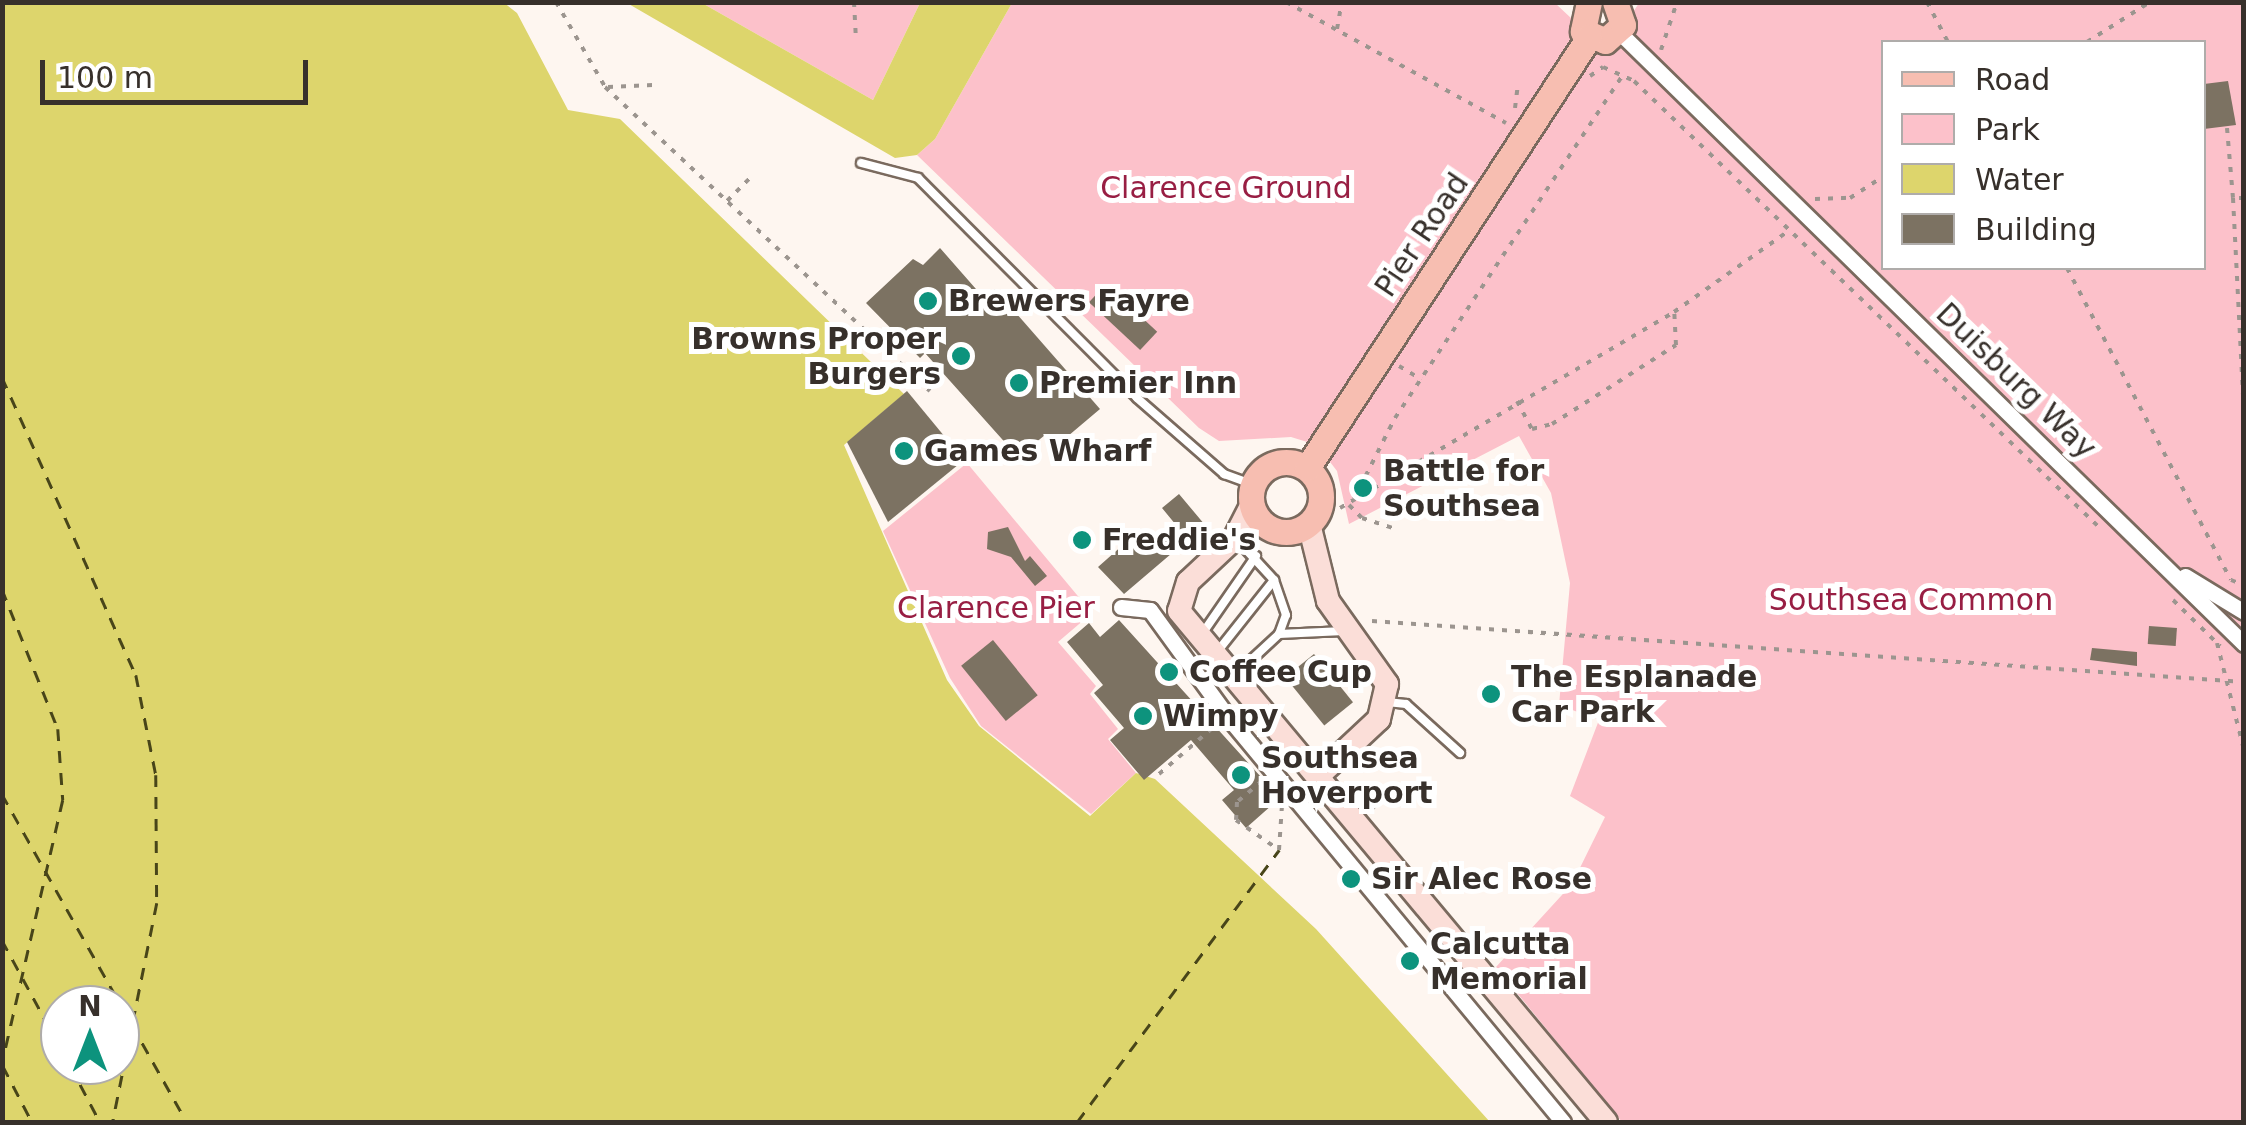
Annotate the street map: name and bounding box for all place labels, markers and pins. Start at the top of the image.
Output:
place label: Brewers Fayre [948,283,1190,319]
marker: Brewers Fayre [917,290,939,312]
place label: Browns Proper Burgers [691,321,941,392]
marker: Browns Proper Burgers [950,345,972,367]
place label: Premier Inn [1039,365,1237,401]
marker: Premier Inn [1008,372,1030,394]
place label: Games Wharf [924,433,1151,469]
marker: Games Wharf [893,440,915,462]
place label: Battle for Southsea [1383,453,1544,524]
marker: Battle for Southsea [1352,477,1374,499]
place label: Freddie's [1102,522,1256,558]
marker: Freddie's [1071,529,1093,551]
place label: Coffee Cup [1189,654,1372,690]
place label: The Esplanade Car Park [1511,659,1757,730]
marker: Coffee Cup [1158,661,1180,683]
marker: The Esplanade Car Park [1480,683,1502,705]
place label: Wimpy [1163,698,1279,734]
marker: Wimpy [1132,705,1154,727]
place label: Southsea Hoverport [1261,740,1433,810]
marker: Southsea Hoverport [1230,764,1252,786]
place label: Sir Alec Rose [1371,861,1592,897]
marker: Sir Alec Rose [1340,868,1362,890]
place label: Calcutta Memorial [1430,926,1588,996]
marker: Calcutta Memorial [1399,950,1421,972]

